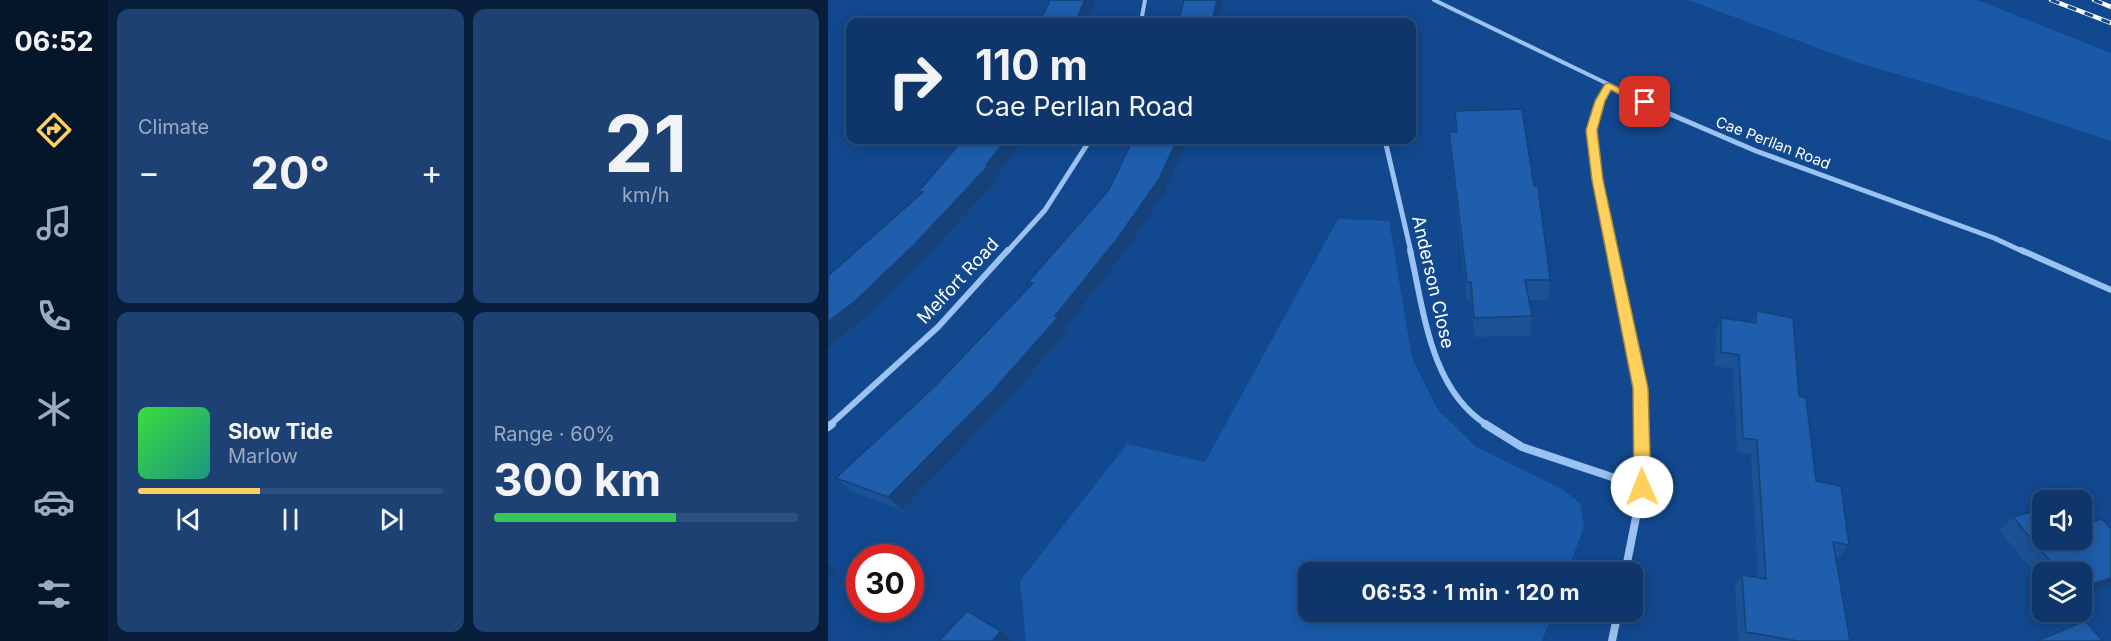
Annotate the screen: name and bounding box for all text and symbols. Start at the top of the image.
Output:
text: 06:52 [14,25,94,58]
text: 110 m [975,39,1088,90]
icon: right [876,42,954,120]
pin [1619,76,1670,127]
icon: arrive [1628,85,1661,118]
text: Cae Perllan Road [975,90,1194,123]
text: 21 [604,96,687,191]
icon: directions [33,109,75,151]
street label: Cae Perllan Road [1713,112,1833,173]
text: Climate [138,115,209,139]
text: 20° [251,145,330,200]
text: − [138,152,160,192]
text: + [421,152,443,192]
text: km/h [622,183,670,207]
icon: music [33,202,75,244]
street label: Anderson Close [1408,213,1459,350]
street label: Melfort Road [913,233,1003,328]
icon: phone [33,295,75,337]
icon: climate [33,388,75,430]
text: Slow Tide [228,418,333,444]
text: Range · 60% [494,422,615,446]
text: Marlow [228,444,298,468]
text: 300 km [494,452,661,507]
position arrow [1610,455,1674,519]
icon: car [33,481,75,523]
map controls [2032,490,2092,622]
button: sound [2032,490,2092,550]
icon: previous [172,503,205,536]
icon: pause [274,503,307,536]
icon: next [375,503,408,536]
speed limit sign: 30 [846,544,924,622]
button: layers [2032,562,2092,622]
icon: filters [33,573,75,615]
text: 06:53 · 1 min · 120 m [1361,579,1580,605]

